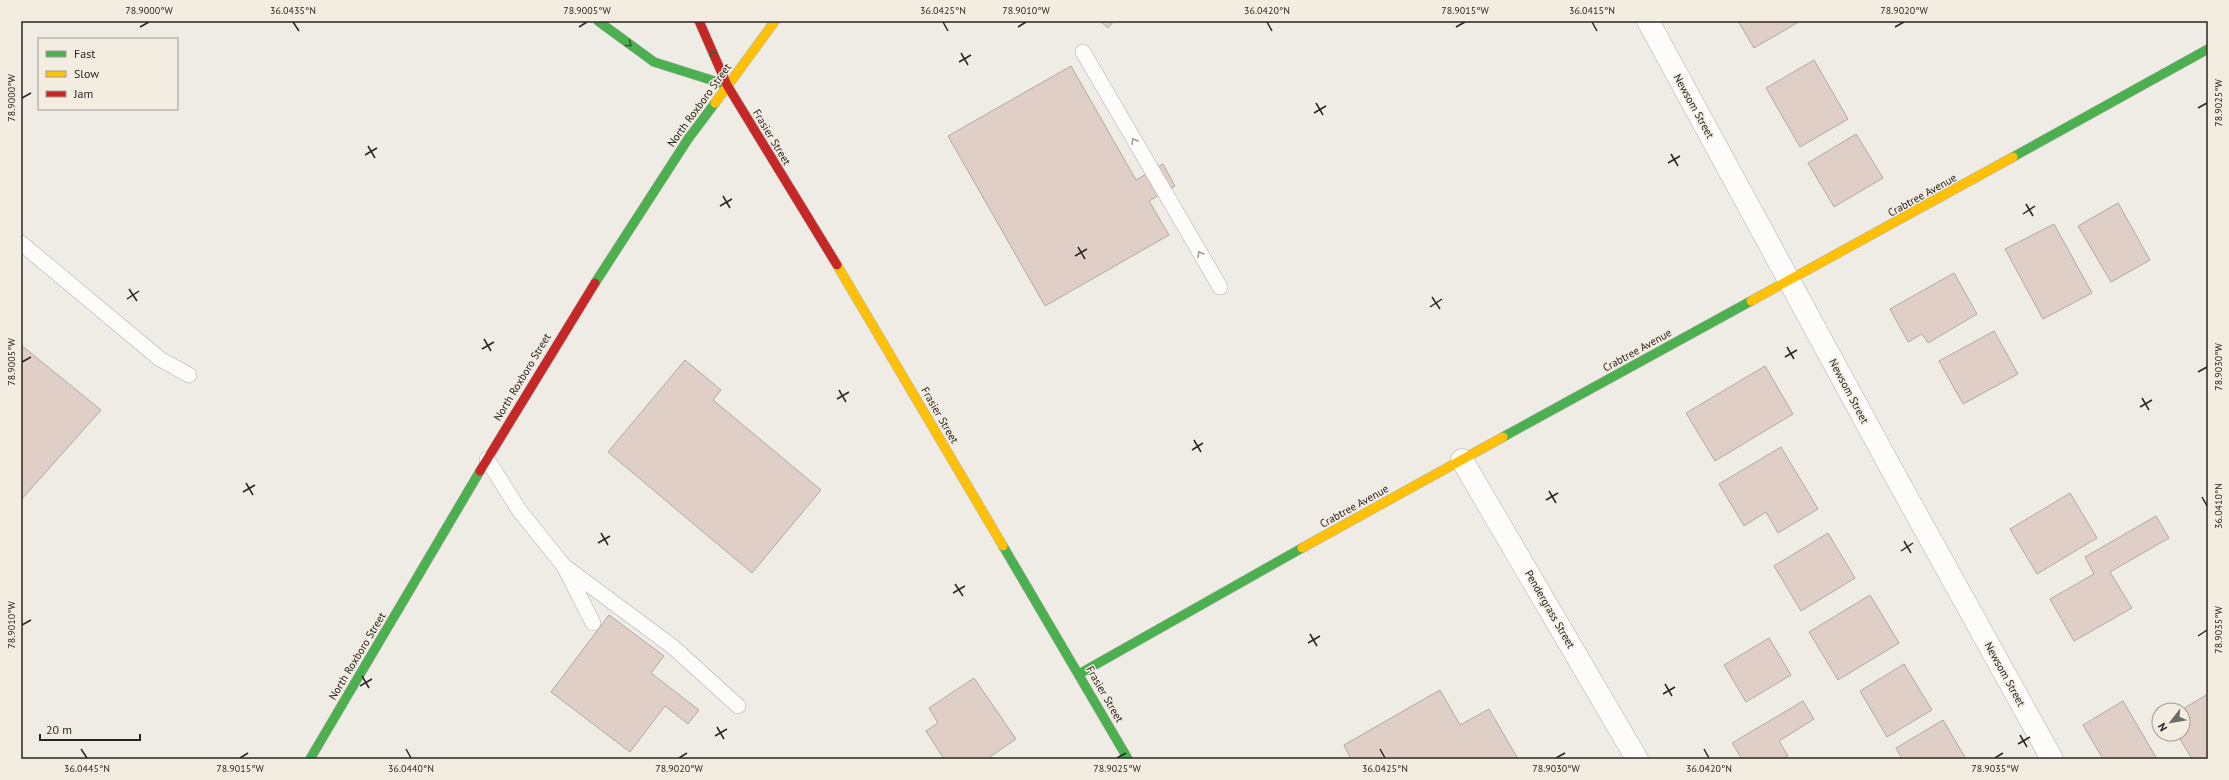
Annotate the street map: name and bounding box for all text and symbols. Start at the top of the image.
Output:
text: 78.9000°W [125,4,173,17]
text: 36.0435°N [270,4,316,17]
text: 78.9005°W [563,4,611,17]
text: 36.0425°N [920,4,966,17]
text: 78.9010°W [1002,4,1050,17]
text: 36.0420°N [1244,4,1290,17]
text: 78.9015°W [1441,4,1489,17]
text: 36.0415°N [1569,4,1615,17]
text: 78.9020°W [1880,4,1928,17]
legend [38,38,178,110]
one-way arrow [625,39,632,46]
text: Fast [74,46,95,61]
one-way arrow [710,50,718,57]
street label: North Roxboro Street [664,60,734,150]
text: Slow [74,66,99,81]
street label: Newsom Street [1671,71,1718,141]
text: 78.9000°W [5,74,18,122]
text: 78.9025°W [2212,79,2225,127]
text: Jam [73,86,93,101]
street label: Frasier Street [750,106,794,168]
one-way arrow [1132,138,1139,146]
street label: Crabtree Avenue [1885,170,1959,220]
one-way arrow [1197,251,1205,258]
street label: Crabtree Avenue [1600,325,1674,375]
street label: North Roxboro Street [490,330,554,423]
text: 78.9005°W [5,338,18,386]
text: 78.9030°W [2212,343,2225,391]
street label: Newsom Street [1826,356,1872,426]
street label: Frasier Street [918,384,962,446]
street label: Crabtree Avenue [1317,481,1391,531]
text: 36.0410°N [2212,483,2225,529]
street label: Pendergrass Street [1522,567,1578,651]
text: 78.9010°W [5,601,18,649]
text: 78.9035°W [2212,606,2225,654]
street label: North Roxboro Street [325,609,389,702]
street label: Newsom Street [1982,639,2029,709]
street label: Frasier Street [1083,663,1127,725]
north arrow [2151,702,2191,742]
scale bar [40,716,140,742]
text: N [2155,720,2170,734]
text: 20 m [46,722,72,737]
text: 36.0445°N [64,762,110,775]
text: 78.9015°W [216,762,264,775]
text: 36.0440°N [388,762,434,775]
text: 78.9020°W [655,762,703,775]
text: 78.9025°W [1093,762,1141,775]
text: 36.0425°N [1362,762,1408,775]
text: 78.9030°W [1532,762,1580,775]
text: 36.0420°N [1686,762,1732,775]
text: 78.9035°W [1971,762,2019,775]

